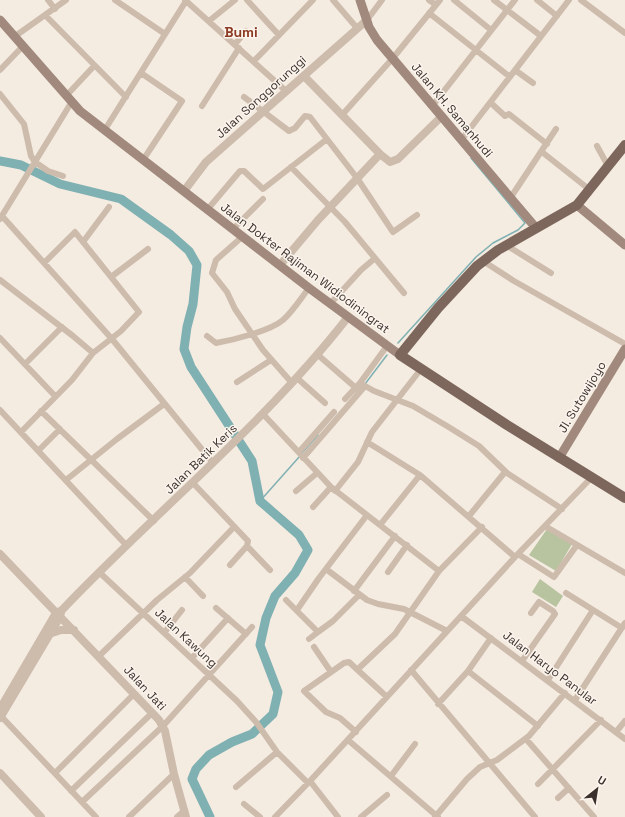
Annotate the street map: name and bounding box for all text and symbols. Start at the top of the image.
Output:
district label: Bumi [224,23,258,41]
street label: Jalan Songgorunggi [212,52,310,142]
street label: Jalan KH. Samanhudi [408,59,496,161]
street label: Jalan Dokter Rajiman Widiodiningrat [217,199,393,337]
street label: Jl. Sutowijoyo [554,358,610,436]
street label: Jalan Batik Keris [161,420,241,498]
street label: Jalan Kawung [151,605,221,671]
street label: Jalan Haryo Panular [500,627,601,709]
street label: Jalan Jati [120,662,170,714]
north arrow [577,769,617,809]
text: U [595,772,609,788]

